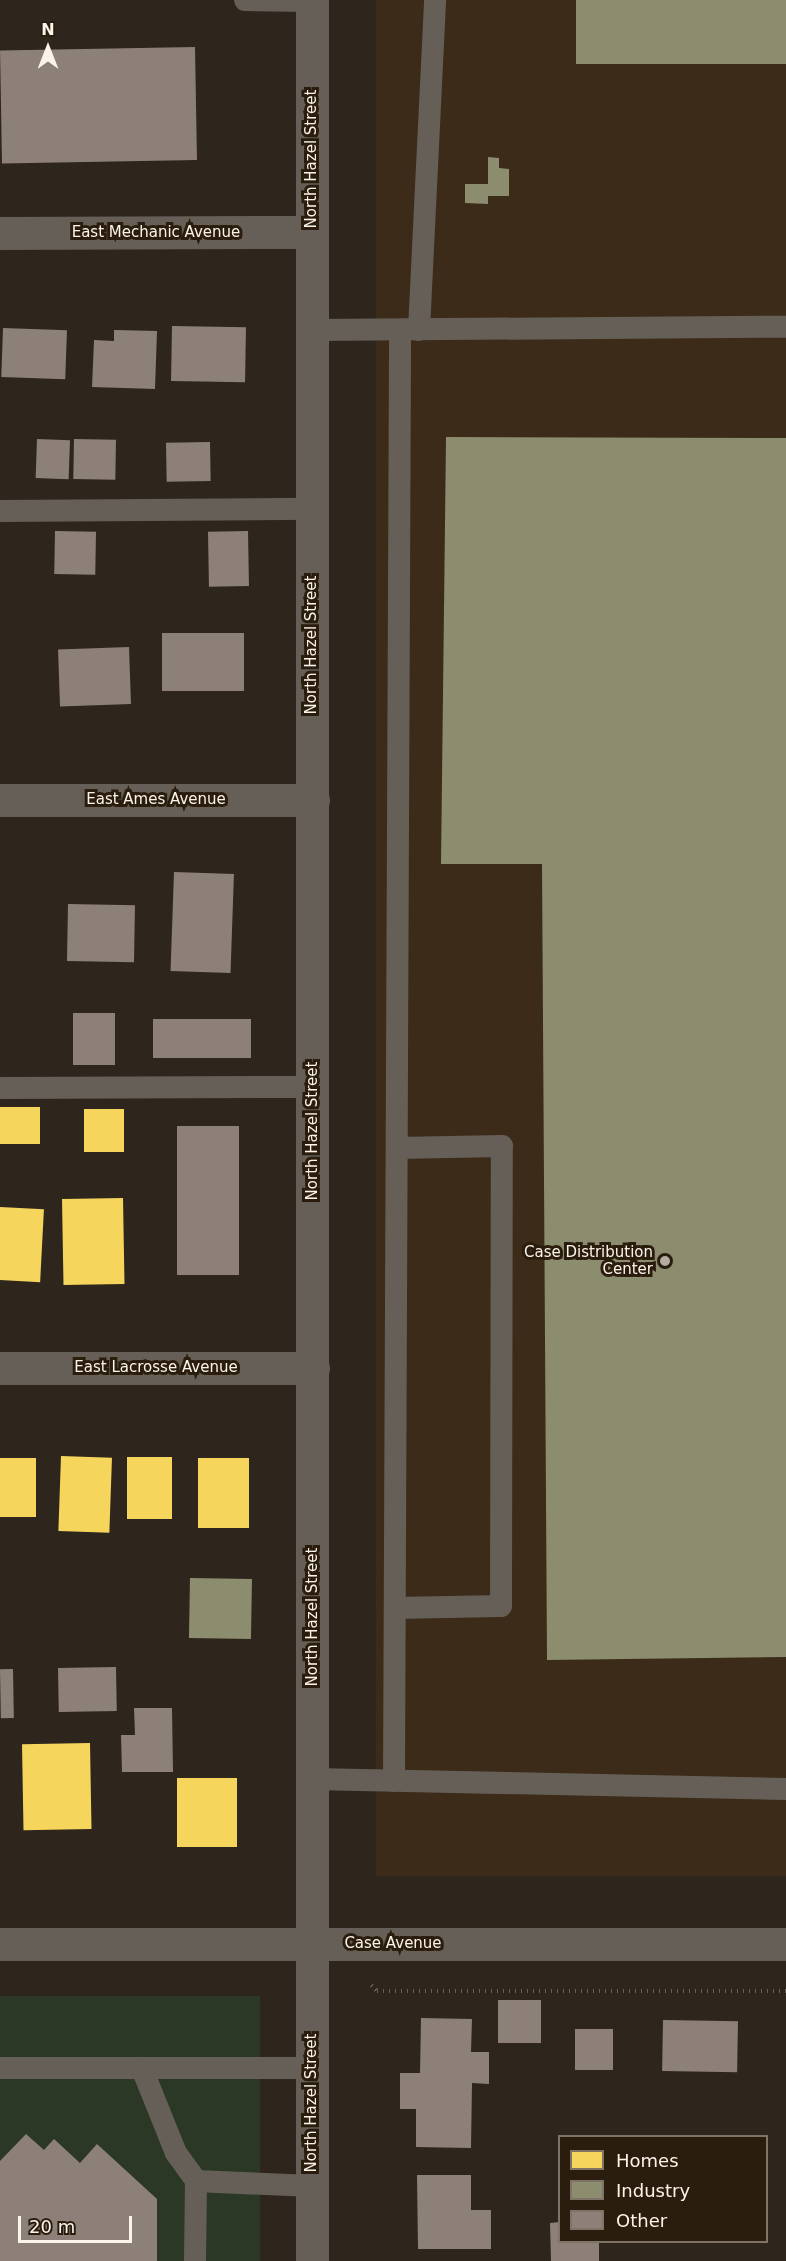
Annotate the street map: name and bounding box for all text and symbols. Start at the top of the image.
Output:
north arrow [18,18,78,78]
text: N [41,20,55,39]
street label: North Hazel Street [303,90,321,228]
street label: East Mechanic Avenue [72,224,240,242]
street label: North Hazel Street [303,576,321,714]
street label: East Ames Avenue [86,791,226,809]
street label: North Hazel Street [304,1062,322,1200]
place label: Case Distribution Center [524,1243,653,1278]
marker: Case Distribution Center [658,1254,672,1268]
street label: East Lacrosse Avenue [74,1359,238,1377]
street label: North Hazel Street [304,1548,322,1686]
street label: Case Avenue [344,1935,442,1953]
street label: North Hazel Street [303,2034,321,2172]
legend [558,2135,768,2243]
text: Homes [616,2150,679,2171]
text: Industry [616,2180,690,2201]
scale bar [21,2204,135,2242]
text: Other [616,2210,667,2231]
text: 20 m [29,2216,75,2237]

